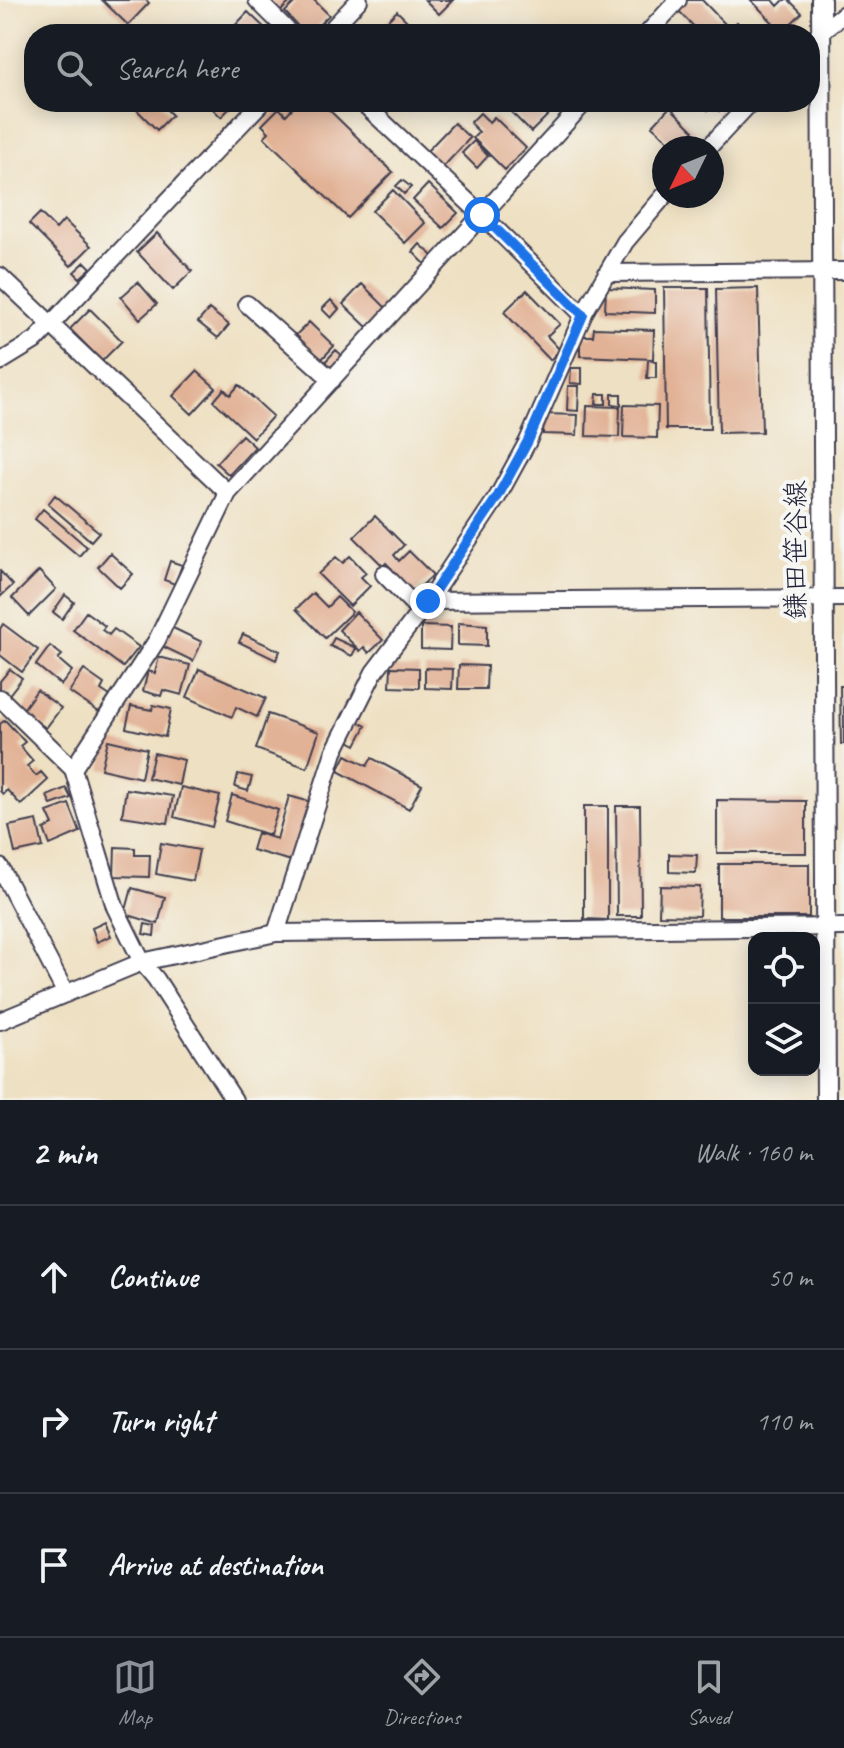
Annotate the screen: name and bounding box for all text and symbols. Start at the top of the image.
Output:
search box [24,24,820,112]
icon: search [52,46,96,90]
text: Search here [116,49,238,87]
north arrow [652,136,724,208]
route start [464,197,500,233]
street label: 鎌田笹谷線 [778,480,813,620]
route end [410,583,446,619]
map controls [748,932,820,1076]
button: locate [748,932,820,1004]
button: layers [748,1004,820,1076]
text: 2 min [32,1131,97,1174]
text: Walk · 160 m [695,1136,812,1169]
icon: ahead [32,1255,76,1299]
text: Continue [108,1258,198,1296]
text: 50 m [768,1261,812,1294]
icon: right [32,1399,76,1443]
text: Turn right [108,1402,213,1440]
text: 110 m [756,1405,812,1438]
icon: arrive [32,1543,76,1587]
text: Arrive at destination [108,1546,323,1584]
tab: Map [113,1655,157,1731]
tab: Directions [384,1655,460,1731]
tab: Saved [687,1655,731,1731]

